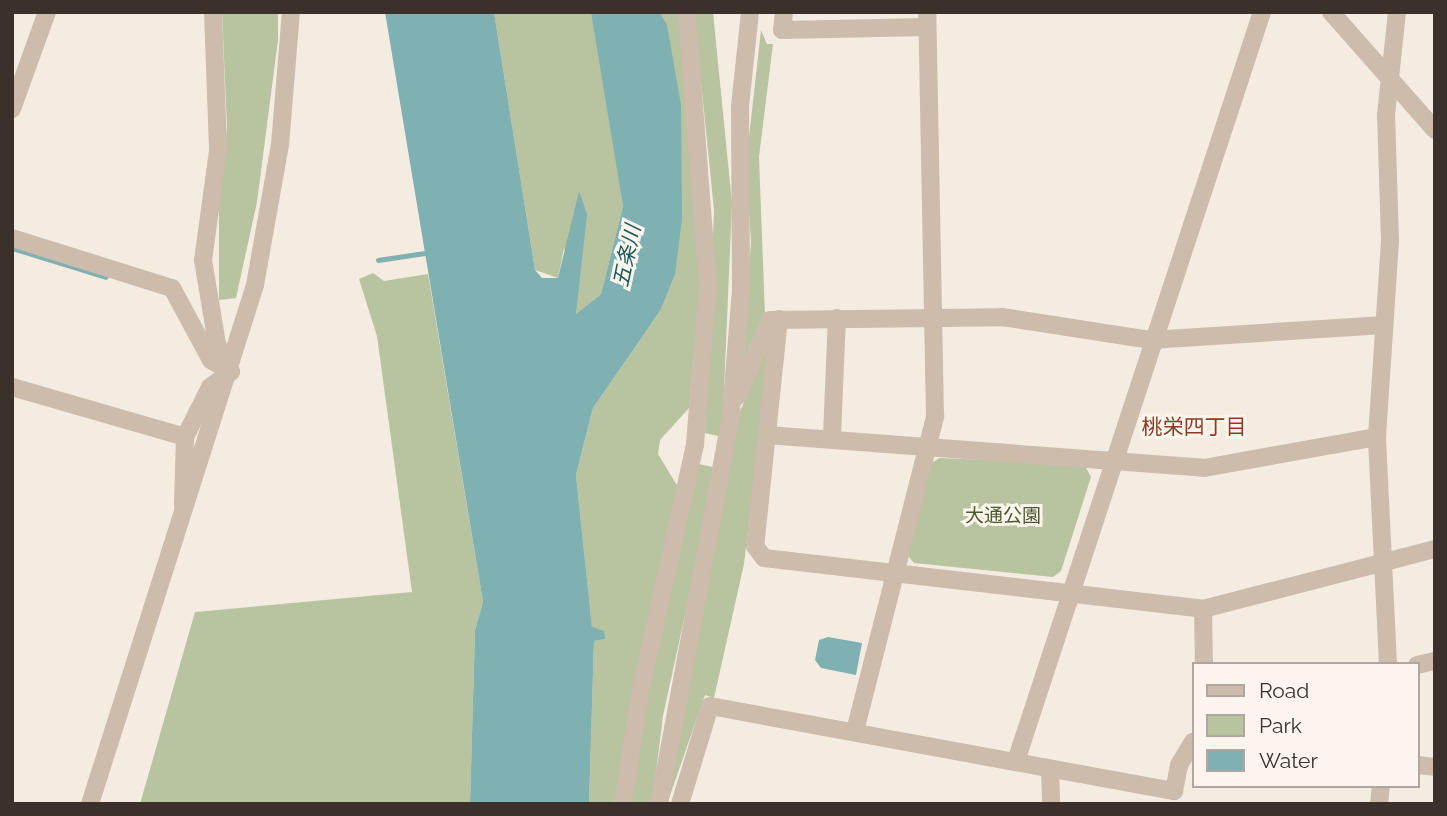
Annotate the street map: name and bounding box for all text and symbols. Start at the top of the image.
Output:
water label: 五条川 [608,223,646,289]
district label: 桃栄四丁目 [1142,414,1246,440]
park label: 大通公園 [965,505,1041,527]
legend [1192,662,1419,788]
text: Road [1259,678,1309,703]
text: Park [1259,713,1302,738]
text: Water [1259,748,1318,773]

